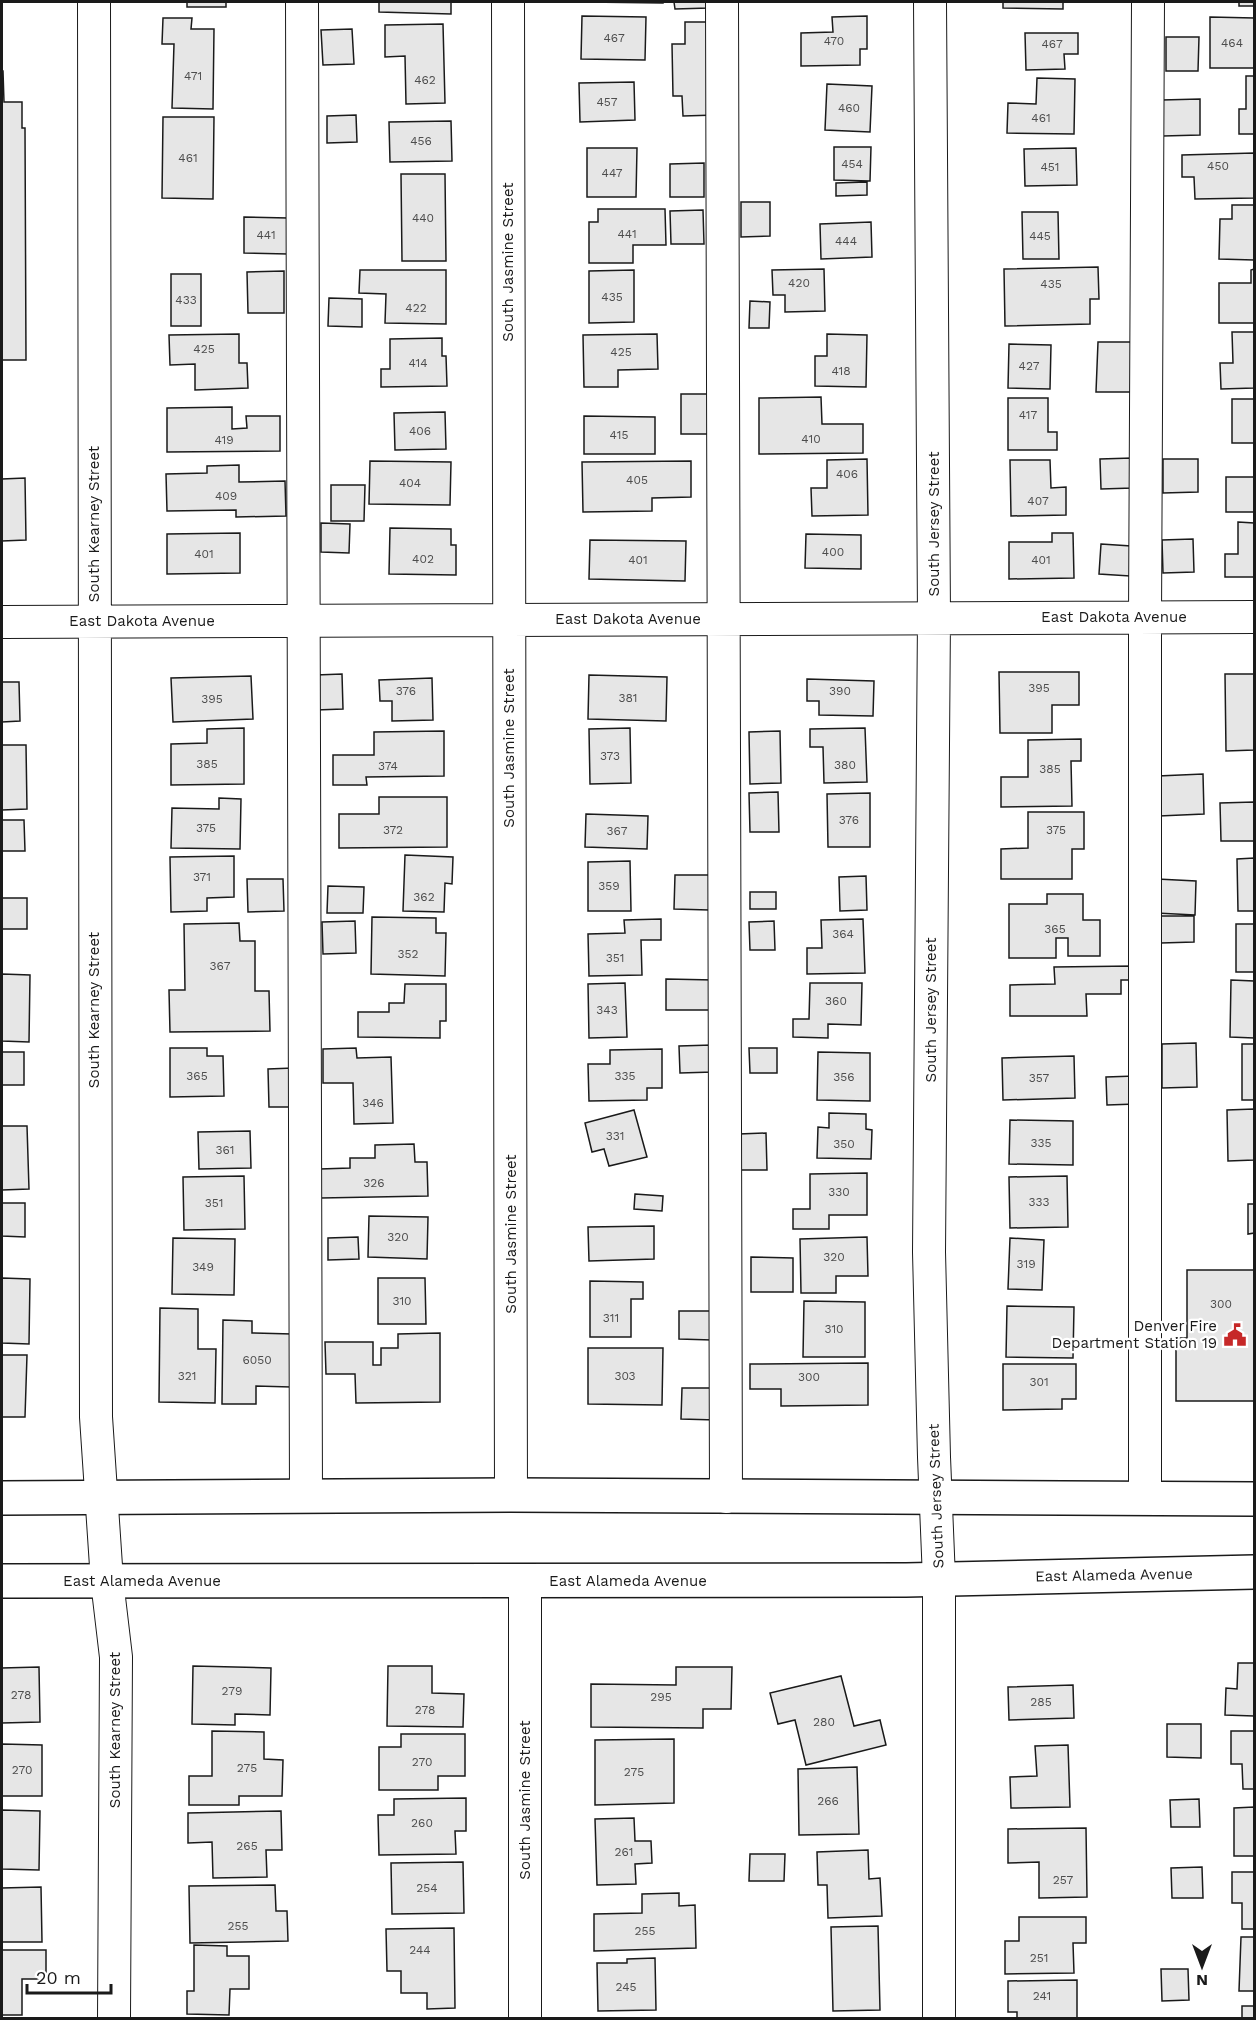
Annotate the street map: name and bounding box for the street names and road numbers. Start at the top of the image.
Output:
street label: South Jasmine Street [499,182,517,342]
street label: South Kearney Street [85,445,103,602]
street label: South Jersey Street [925,451,943,596]
street label: East Dakota Avenue [1041,608,1187,626]
street label: East Dakota Avenue [555,610,701,628]
street label: East Dakota Avenue [69,612,215,630]
street label: South Jasmine Street [500,668,518,828]
street label: South Kearney Street [85,931,103,1088]
street label: South Jersey Street [922,937,940,1082]
street label: South Jasmine Street [502,1154,520,1314]
street label: South Jersey Street [924,1423,948,1569]
street label: East Alameda Avenue [1035,1565,1193,1585]
street label: East Alameda Avenue [63,1572,221,1590]
street label: East Alameda Avenue [549,1572,707,1590]
street label: South Kearney Street [106,1651,124,1808]
street label: South Jasmine Street [516,1720,534,1880]

